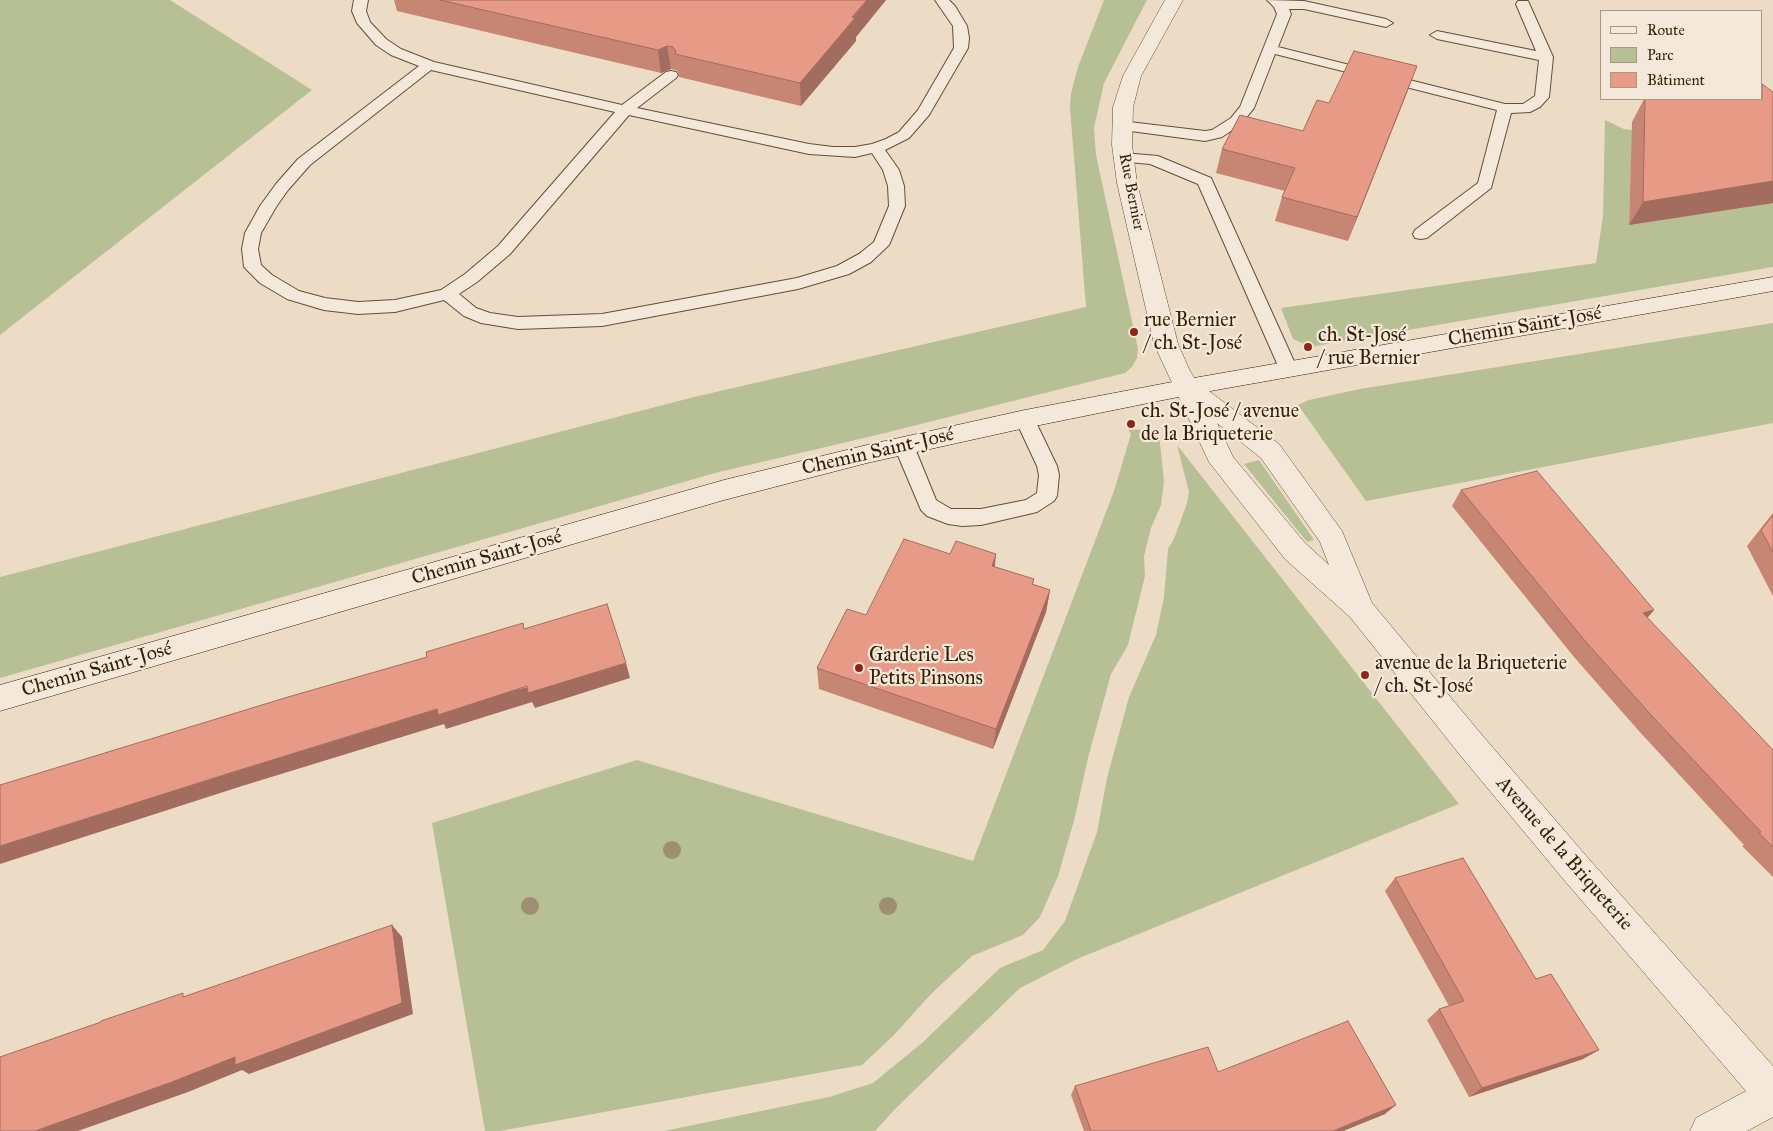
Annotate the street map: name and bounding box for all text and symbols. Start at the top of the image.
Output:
legend [1600,10,1763,100]
text: Route [1647,21,1685,39]
text: Parc [1647,46,1674,64]
text: Bâtiment [1647,71,1705,89]
street label: Rue Bernier [1114,152,1148,232]
street label: Chemin Saint-José [1446,302,1604,352]
place label: rue Bernier / ch. St-José [1144,309,1242,356]
place label: ch. St-José / rue Bernier [1318,324,1420,371]
marker: rue Bernier / ch. St-José [1128,326,1140,338]
marker: ch. St-José / rue Bernier [1302,341,1314,353]
place label: ch. St-José / avenue de la Briqueterie [1141,400,1299,447]
marker: ch. St-José / avenue de la Briqueterie [1125,418,1137,430]
street label: Chemin Saint-José [800,423,956,481]
street label: Chemin Saint-José [409,525,565,591]
street label: Chemin Saint-José [19,637,175,703]
place label: Garderie Les Petits Pinsons [869,644,983,691]
place label: avenue de la Briqueterie / ch. St-José [1375,652,1567,699]
marker: Garderie Les Petits Pinsons [853,662,865,674]
marker: avenue de la Briqueterie / ch. St-José [1359,669,1371,681]
street label: Avenue de la Briqueterie [1491,772,1637,936]

